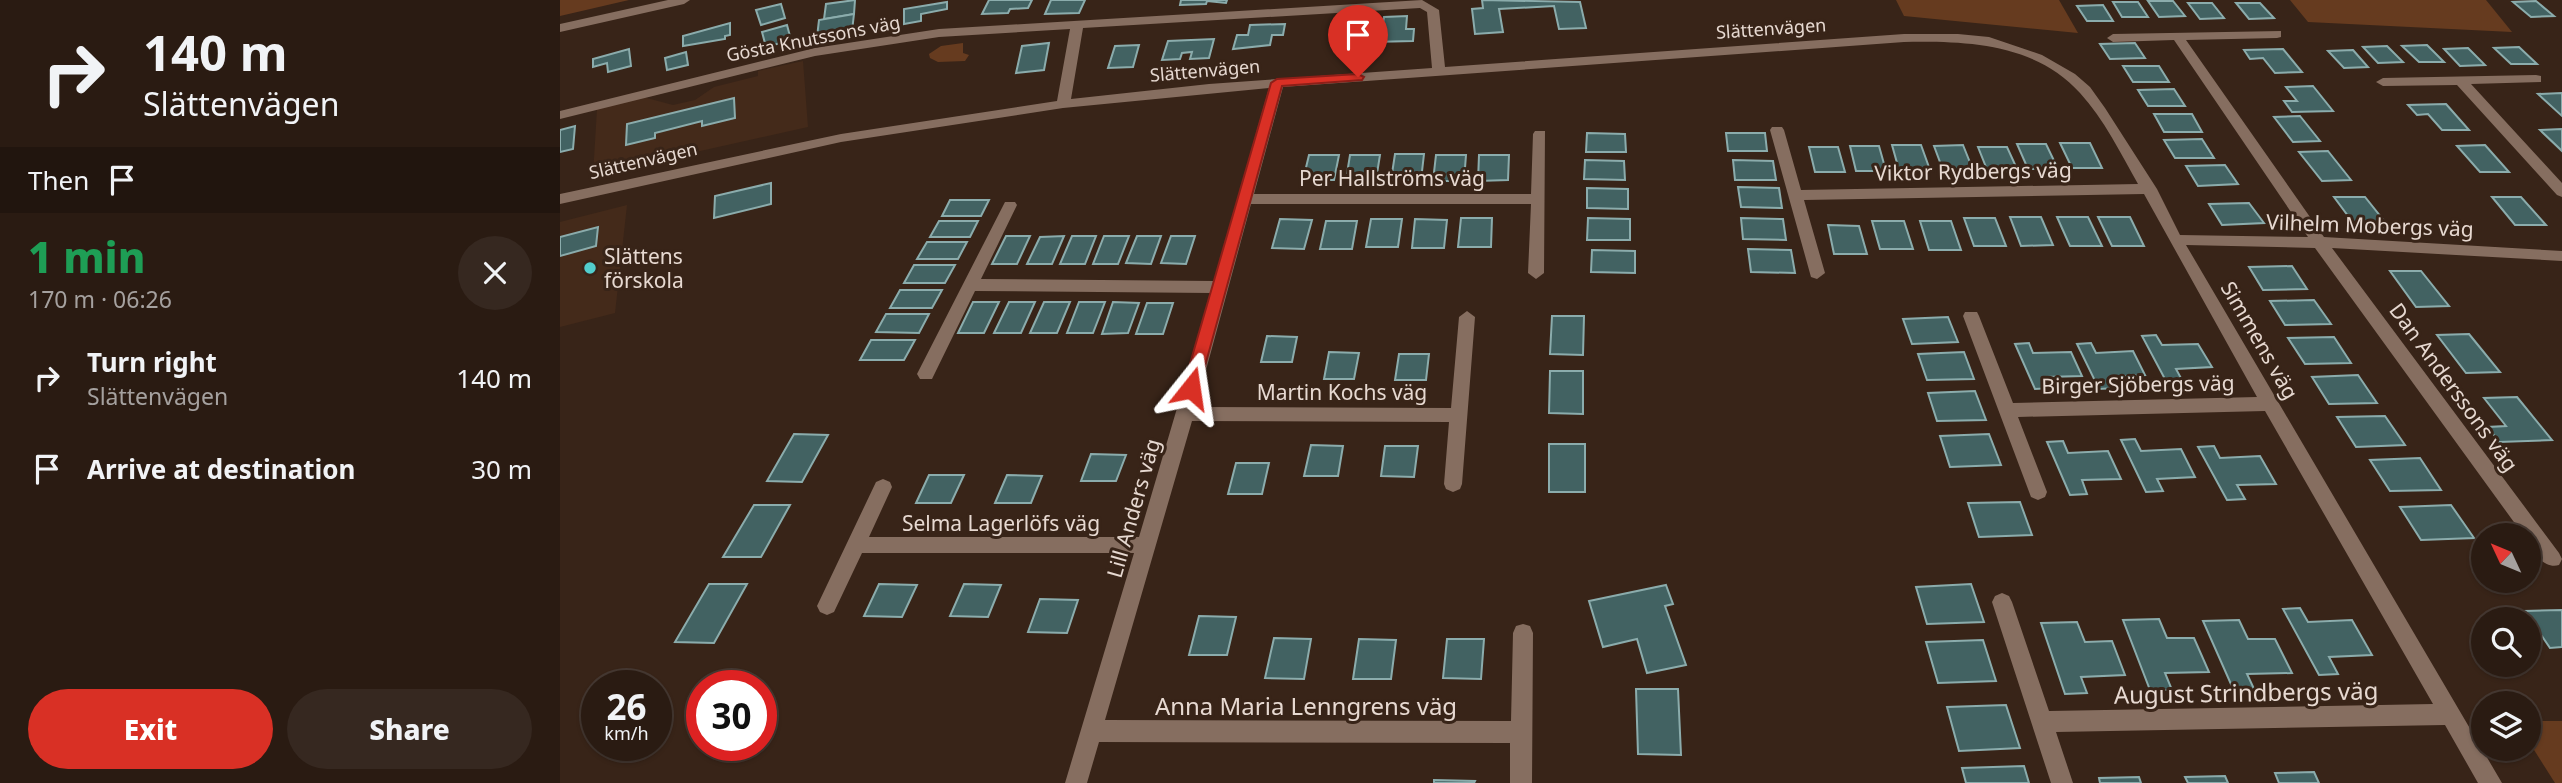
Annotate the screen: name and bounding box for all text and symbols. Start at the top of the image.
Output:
pin [1328,5,1388,77]
street label: Gösta Knutssons väg [724,9,902,67]
street label: Slättenvägen [1715,12,1827,44]
icon: arrive [1339,16,1377,54]
text: 140 m [143,19,288,85]
icon: right [28,28,119,119]
street label: Slättenvägen [1149,53,1261,87]
text: Slättenvägen [143,82,339,125]
street label: Slättenvägen [586,136,700,184]
street label: Viktor Rydbergs väg [1874,155,2072,187]
icon: arrive [103,161,141,199]
text: Then [28,162,89,198]
street label: Per Hallströms väg [1299,164,1485,192]
street label: Vilhelm Mobergs väg [2266,207,2474,243]
text: 1 min [28,228,145,285]
button: close [458,236,532,310]
place label: Slättens förskola [604,242,684,294]
marker: Slättens förskola [582,260,598,276]
street label: Simmens väg [2215,276,2305,404]
text: 170 m · 06:26 [28,283,172,315]
street label: Dan Anderssons väg [2383,297,2525,477]
text: Turn right [87,344,217,380]
position arrow [1154,351,1228,425]
icon: right [28,359,66,397]
text: 140 m [456,360,532,396]
street label: Birger Sjöbergs väg [2041,368,2235,400]
street label: Martin Kochs väg [1257,378,1427,406]
text: Slättenvägen [87,380,228,412]
street label: Lill Anders väg [1100,435,1166,581]
icon: arrive [28,450,66,488]
text: Arrive at destination [87,451,356,487]
text: 30 m [471,451,532,487]
street label: Selma Lagerlöfs väg [902,509,1100,537]
north arrow [2471,523,2541,593]
map controls [2471,523,2541,761]
button: search [2471,607,2541,677]
speed limit sign: 30 [686,670,777,761]
street label: August Strindbergs väg [2113,673,2379,711]
text: 26 [606,683,647,730]
button: Exit [28,689,273,769]
button: Share [287,689,532,769]
street label: Anna Maria Lenngrens väg [1155,689,1457,722]
button: layers [2471,691,2541,761]
text: km/h [604,721,649,745]

